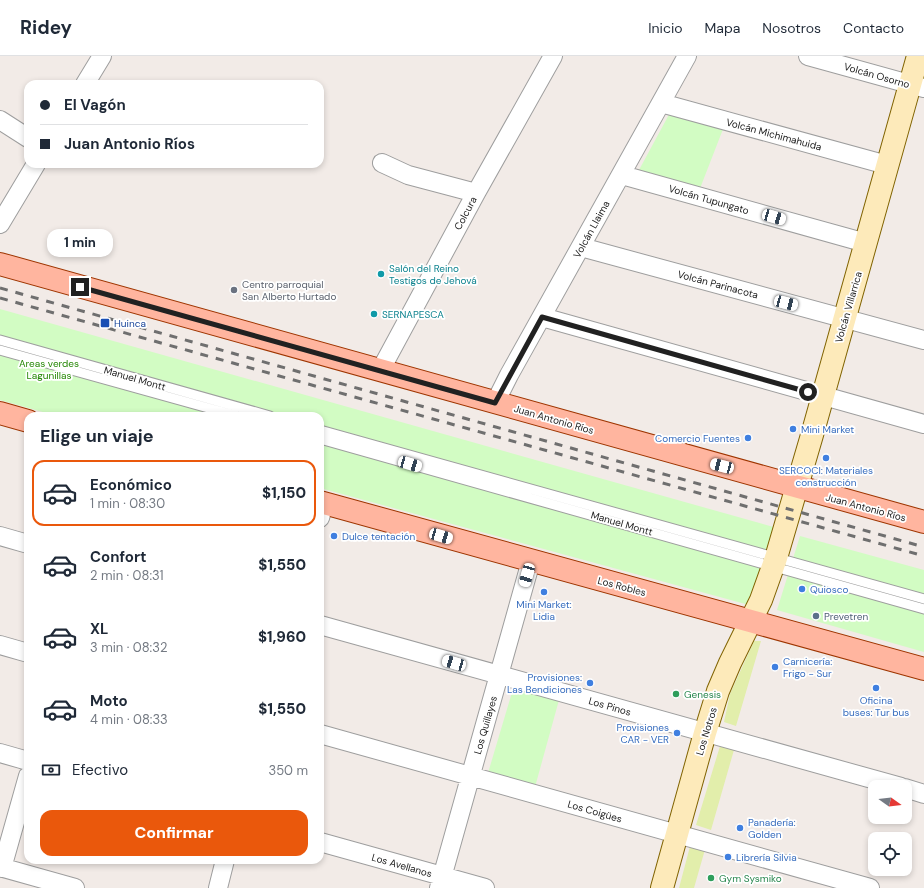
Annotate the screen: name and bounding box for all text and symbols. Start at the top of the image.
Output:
text: Ridey [20,15,72,40]
text: Inicio [648,19,683,37]
text: Mapa [705,19,740,37]
text: Nosotros [762,19,821,37]
text: Contacto [843,19,904,37]
street label: Volcán Osorno [842,60,911,91]
text: El Vagón [64,95,126,115]
street label: Volcán Michimahuida [725,115,823,153]
text: Juan Antonio Ríos [64,134,195,154]
street label: Volcán Tupungato [667,182,751,217]
street label: Colcura [451,194,480,232]
street label: Volcán Llaima [570,198,613,260]
car [761,208,787,226]
callout: 1 min [47,229,113,257]
text: 1 min [64,234,96,251]
place label: Salón del Reino Testigos de Jehová [389,262,477,287]
street label: Volcán Parinacota [676,267,760,301]
marker: Salón del Reino Testigos de Jehová [376,269,386,279]
street label: Volcán Villarrica [832,270,865,344]
route end [71,278,89,296]
place label: Centro parroquial San Alberto Hurtado [242,278,336,303]
marker: Centro parroquial San Alberto Hurtado [229,285,239,295]
car [773,294,799,312]
place label: SERNAPESCA [382,308,444,321]
marker: SERNAPESCA [369,309,379,319]
marker: Huinca [99,317,111,329]
place label: Huinca [114,317,146,330]
park label: Areas verdes Lagunillas [19,357,79,382]
street label: Manuel Montt [102,363,167,394]
route start [799,383,817,401]
street label: Juan Antonio Ríos [512,402,595,437]
place label: Mini Market [801,423,854,436]
text: Elige un viaje [40,424,154,448]
marker: Mini Market [788,424,798,434]
place label: Comercio Fuentes [655,432,740,445]
marker: Comercio Fuentes [743,433,753,443]
marker: SERCOCI: Materiales construcción [821,453,831,463]
car [397,455,423,473]
car [709,457,735,475]
place label: SERCOCI: Materiales construcción [779,464,873,489]
icon: car [42,475,78,511]
text: Económico [90,475,172,495]
text: $1,150 [262,483,306,503]
street label: Juan Antonio Ríos [824,491,907,524]
text: 1 min · 08:30 [90,495,165,512]
street label: Manuel Montt [589,508,654,539]
car [428,527,454,545]
place label: Dulce tentación [342,530,416,543]
marker: Dulce tentación [329,531,339,541]
icon: car [42,547,78,583]
text: Confort [90,547,147,567]
text: $1,550 [258,555,306,575]
car [518,562,536,588]
text: 2 min · 08:31 [90,567,164,584]
street label: Los Robles [596,574,647,599]
place label: Quiosco [810,583,849,596]
marker: Quiosco [797,584,807,594]
marker: Mini Market: Lidia [539,587,549,597]
place label: Mini Market: Lidia [516,598,572,623]
place label: Prevetren [824,610,868,623]
marker: Prevetren [811,611,821,621]
icon: car [42,619,78,655]
text: XL [90,619,108,639]
text: $1,960 [258,627,306,647]
text: 3 min · 08:32 [90,639,167,656]
car [441,654,467,672]
place label: Carnicería: Frigo - Sur [783,655,832,680]
marker: Carnicería: Frigo - Sur [770,662,780,672]
place label: Provisiones: Las Bendiciones [507,671,582,696]
marker: Provisiones: Las Bendiciones [585,678,595,688]
marker: Oficina buses: Tur bus [871,683,881,693]
place label: Genesis [684,688,721,701]
marker: Genesis [671,689,681,699]
icon: car [42,691,78,727]
text: Moto [90,691,128,711]
street label: Los Quillayes [471,694,500,756]
street label: Los Pinos [587,694,633,719]
place label: Oficina buses: Tur bus [843,694,909,719]
text: $1,550 [258,699,306,719]
street label: Los Notros [693,705,720,757]
text: 4 min · 08:33 [90,711,168,728]
place label: Provisiones CAR - VER [617,721,669,746]
marker: Provisiones CAR - VER [672,728,682,738]
icon: cash [40,759,62,781]
text: Efectivo [72,760,128,780]
text: 350 m [268,762,308,779]
north arrow [868,780,912,824]
map controls [868,780,912,876]
street label: Los Coigües [566,797,624,825]
button: Confirmar [40,810,308,856]
place label: Panadería: Golden [748,816,796,841]
marker: Panadería: Golden [735,823,745,833]
button: locate [868,832,912,876]
street label: Los Avellanos [370,851,433,880]
place label: Librería Silvia [736,851,797,864]
marker: Librería Silvia [723,852,733,862]
place label: Gym Sysmiko [719,872,782,885]
marker: Gym Sysmiko [706,873,716,883]

